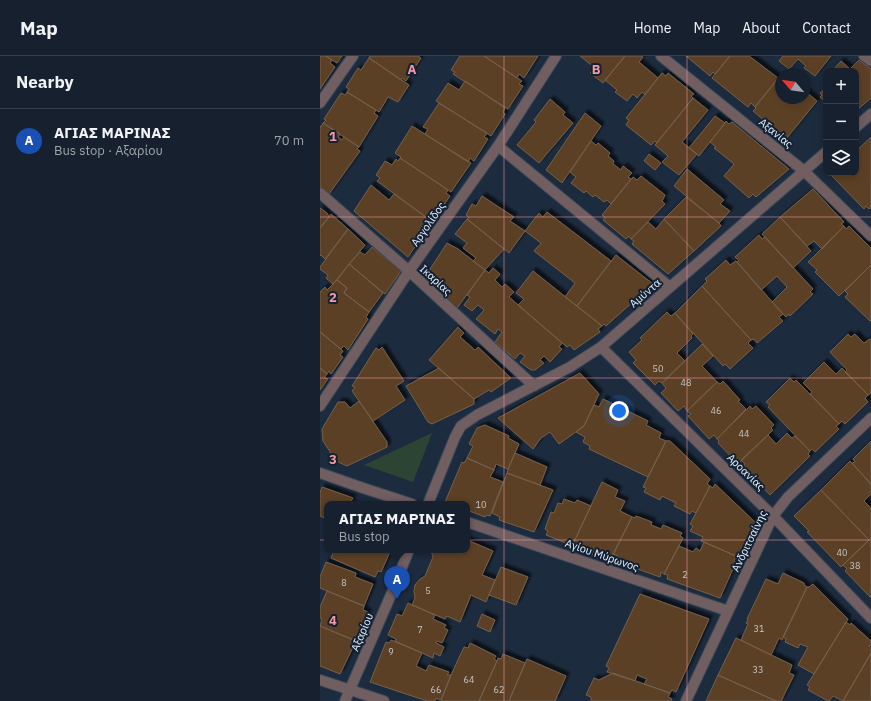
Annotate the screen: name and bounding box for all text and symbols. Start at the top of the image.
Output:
text: Map [20,16,58,40]
text: Home [634,19,671,37]
text: Map [693,19,720,37]
text: About [742,19,780,37]
text: Contact [802,19,851,37]
text: A [408,61,417,78]
text: B [592,61,601,78]
north arrow [775,68,811,104]
map controls [823,68,859,176]
button: + [823,68,859,104]
text: Nearby [16,71,74,93]
button: − [823,104,859,140]
street label: Αξανίας [756,115,796,151]
text: ΑΓΙΑΣ ΜΑΡΙΝΑΣ [54,123,171,142]
text: 1 [329,128,337,145]
text: A [25,132,33,149]
text: 70 m [274,132,304,149]
button: layers [823,140,859,176]
text: Bus stop · Αξαρίου [54,142,163,159]
street label: Αργολίδος [408,199,448,249]
street label: Ικαρίας [417,262,455,298]
street label: Αμύντα [626,275,664,311]
text: 2 [329,289,337,306]
house number: 50 [653,363,663,374]
house number: 48 [681,377,691,388]
your location [609,401,629,421]
house number: 46 [711,405,721,416]
house number: 44 [739,428,749,439]
street label: Αροανίας [724,450,768,494]
text: 3 [329,451,337,468]
house number: 10 [476,499,486,510]
popup [324,501,470,553]
street label: Ανδριτσαίνης [728,508,770,574]
text: ΑΓΙΑΣ ΜΑΡΙΝΑΣ [339,509,455,528]
text: Bus stop [339,528,390,545]
street label: Αγίου Μύρωνος [563,536,641,574]
house number: 40 [837,547,847,558]
house number: 38 [850,560,860,571]
pin: A [384,566,410,599]
house number: 2 [682,569,688,580]
house number: 8 [341,577,347,588]
house number: 5 [425,585,431,596]
street label: Αξαρίου [348,611,376,653]
text: 4 [329,612,337,629]
house number: 31 [754,623,764,634]
house number: 7 [417,624,423,635]
house number: 9 [388,646,394,657]
house number: 33 [753,664,763,675]
house number: 64 [464,674,474,685]
house number: 66 [431,684,441,695]
house number: 62 [494,684,504,695]

